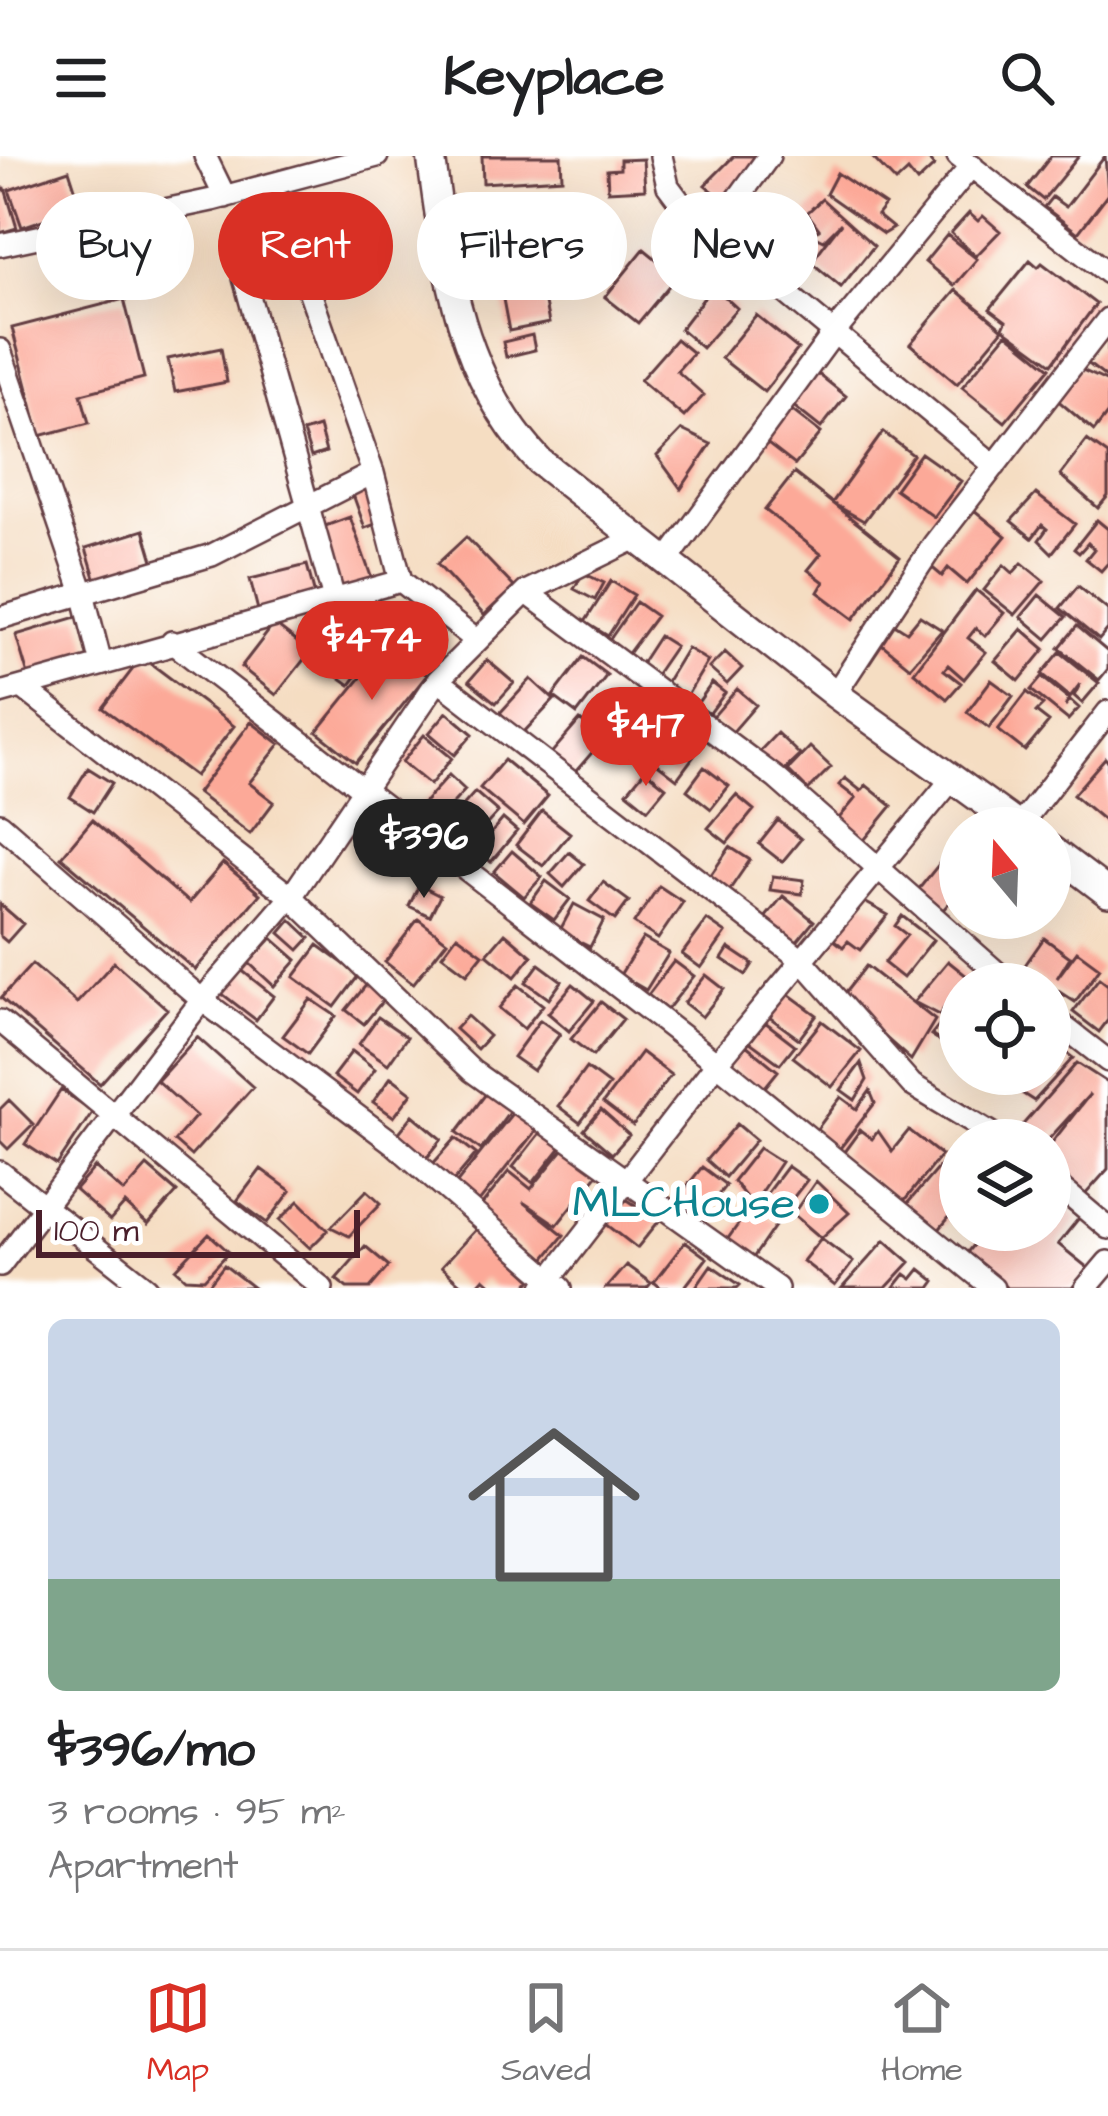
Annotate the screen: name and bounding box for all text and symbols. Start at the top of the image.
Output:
text: Keyplace [444,41,664,116]
icon: menu [48,45,114,111]
icon: search [994,45,1060,111]
chip: Buy [36,192,194,300]
chip: Rent [218,192,393,300]
chip: Filters [417,192,627,300]
chip: New [651,192,818,300]
pin: $474 [301,601,443,703]
text: $474 [323,613,421,667]
pin: $417 [575,687,717,789]
text: $417 [607,699,685,753]
pin: $396 [353,799,495,901]
north arrow [939,807,1071,939]
map controls [939,807,1071,1251]
text: $396 [380,811,468,865]
button: locate [939,963,1071,1095]
button: layers [939,1119,1071,1251]
place label: MLCHouse [572,1173,795,1235]
marker: MLCHouse [806,1191,832,1217]
scale bar [36,1204,360,1257]
text: 100 m [54,1208,139,1254]
icon: home [446,1397,662,1613]
text: $396/mo [48,1715,255,1786]
text: 3 rooms · 95 m² [48,1786,346,1840]
text: Apartment [48,1840,239,1894]
tab: Map [145,1975,211,2093]
tab: Saved [501,1975,591,2093]
tab: Home [881,1975,963,2093]

